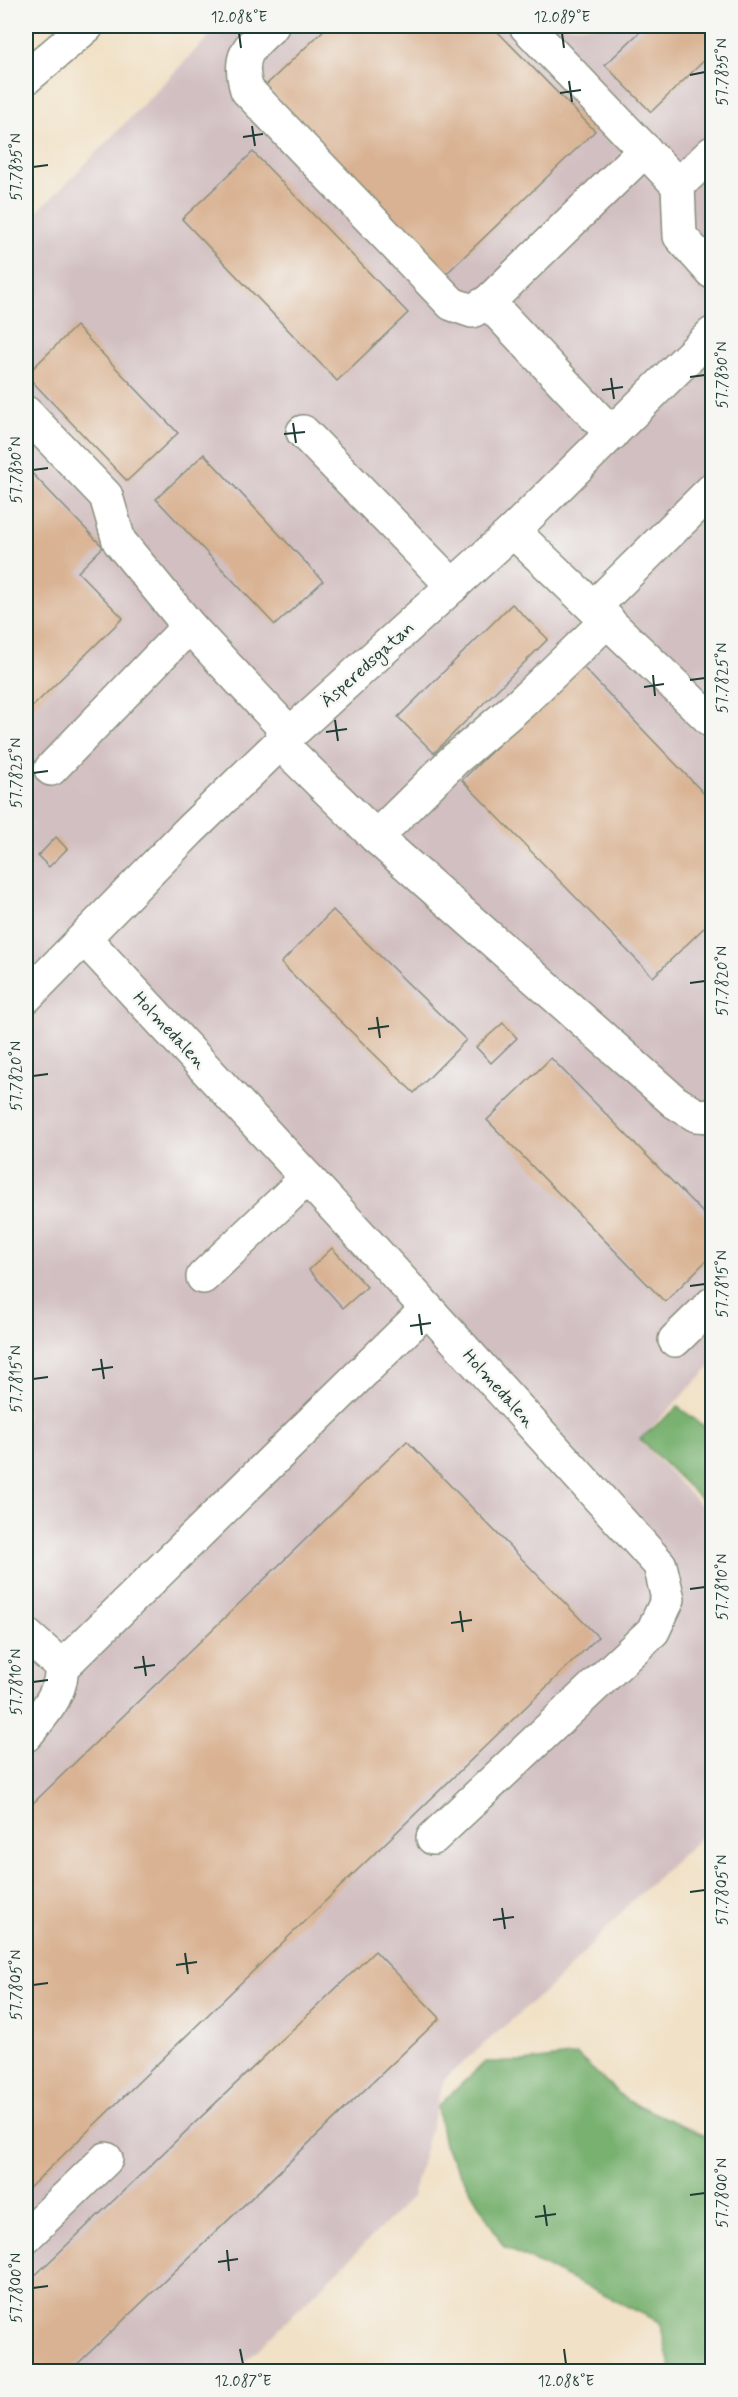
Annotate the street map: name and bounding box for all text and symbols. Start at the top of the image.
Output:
text: 12.088°E [211,8,268,28]
text: 12.089°E [534,8,590,28]
text: 57.7835°N [713,38,733,106]
text: 57.7835°N [7,133,27,201]
text: 57.7830°N [713,342,733,408]
text: 57.7830°N [7,437,27,503]
street label: Äsperedsgatan [316,616,420,714]
text: 57.7825°N [713,643,733,713]
text: 57.7825°N [7,738,27,808]
text: 57.7820°N [713,946,733,1016]
street label: Holmedalen [127,987,211,1075]
text: 57.7820°N [7,1041,27,1111]
text: 57.7815°N [713,1250,733,1318]
street label: Holmedalen [457,1344,540,1433]
text: 57.7815°N [7,1345,27,1413]
text: 57.7810°N [713,1554,733,1620]
text: 57.7810°N [7,1649,27,1715]
text: 57.7805°N [713,1855,733,1925]
text: 57.7805°N [7,1950,27,2020]
text: 57.7800°N [713,2158,733,2228]
text: 57.7800°N [7,2253,27,2323]
text: 12.087°E [215,2372,272,2392]
text: 12.088°E [538,2372,595,2392]

